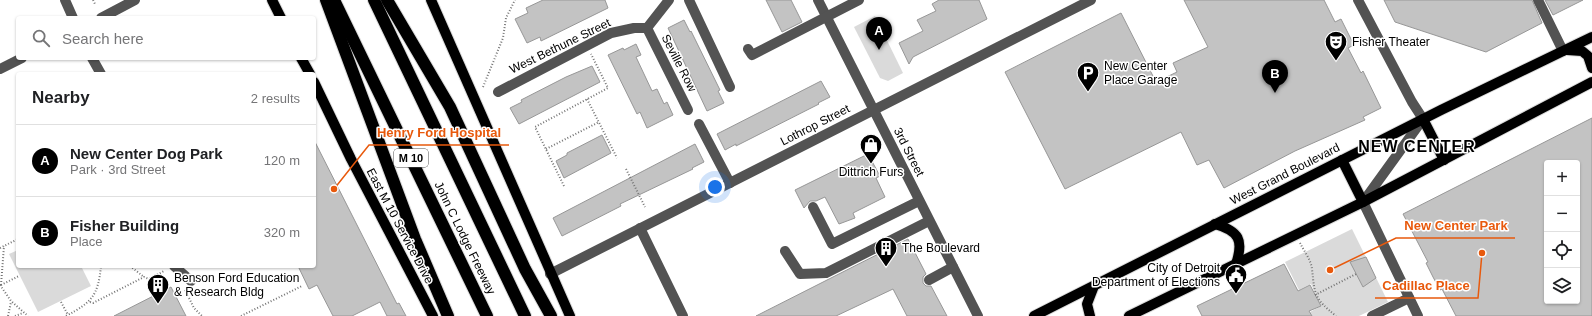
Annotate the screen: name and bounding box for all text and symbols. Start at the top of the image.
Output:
street label: West Bethune Street [507,15,613,77]
search box [16,16,316,60]
pin: A [866,17,892,50]
icon: search [30,27,52,49]
theatre icon: Fisher Theater [1323,29,1349,62]
text: Search here [62,30,144,47]
street label: Seville Row [659,32,700,94]
place label: Fisher Theater [1352,35,1430,49]
place label: New Center Place Garage [1104,59,1178,87]
parking icon: New Center Place Garage [1075,60,1101,93]
pin: B [1262,60,1288,93]
text: Nearby [32,88,90,107]
text: 2 results [251,91,300,106]
street label: Lothrop Street [778,101,853,149]
callout: Henry Ford Hospital [369,120,509,145]
text: Henry Ford Hospital [377,125,501,140]
street label: 3rd Street [891,125,927,179]
shop icon: Dittrich Furs [858,132,884,165]
district label: NEW CENTER [1358,138,1476,155]
street label: West Grand Boulevard [1228,140,1342,208]
text: New Center Dog Park [70,145,223,162]
road number: M 10 [394,149,428,167]
text: A [40,153,50,168]
text: 120 m [264,153,300,168]
map controls [1544,160,1580,304]
button: + [1544,160,1580,196]
text: Park · 3rd Street [70,162,165,177]
place label: Dittrich Furs [839,165,903,179]
street label: East M 10 Service Drive [364,166,437,286]
your location [705,177,725,197]
street label: John C Lodge Freeway [432,179,498,297]
button: − [1544,196,1580,232]
callout: New Center Park [1396,213,1515,238]
text: Fisher Building [70,217,179,234]
text: New Center Park [1404,218,1508,233]
text: B [40,225,50,240]
text: 320 m [264,225,300,240]
button: locate [1544,232,1580,268]
text: Place [70,234,103,249]
building icon: The Boulevard [873,235,899,268]
place label: The Boulevard [902,241,980,255]
place label: City of Detroit Department of Elections [1092,261,1221,289]
public building icon: City of Detroit Department of Elections [1223,262,1249,295]
button: layers [1544,268,1580,304]
place label: Benson Ford Education & Research Bldg [174,271,299,299]
building icon: Benson Ford Education & Research Bldg [145,272,171,305]
callout: Cadillac Place [1375,273,1478,298]
text: Cadillac Place [1382,278,1470,293]

